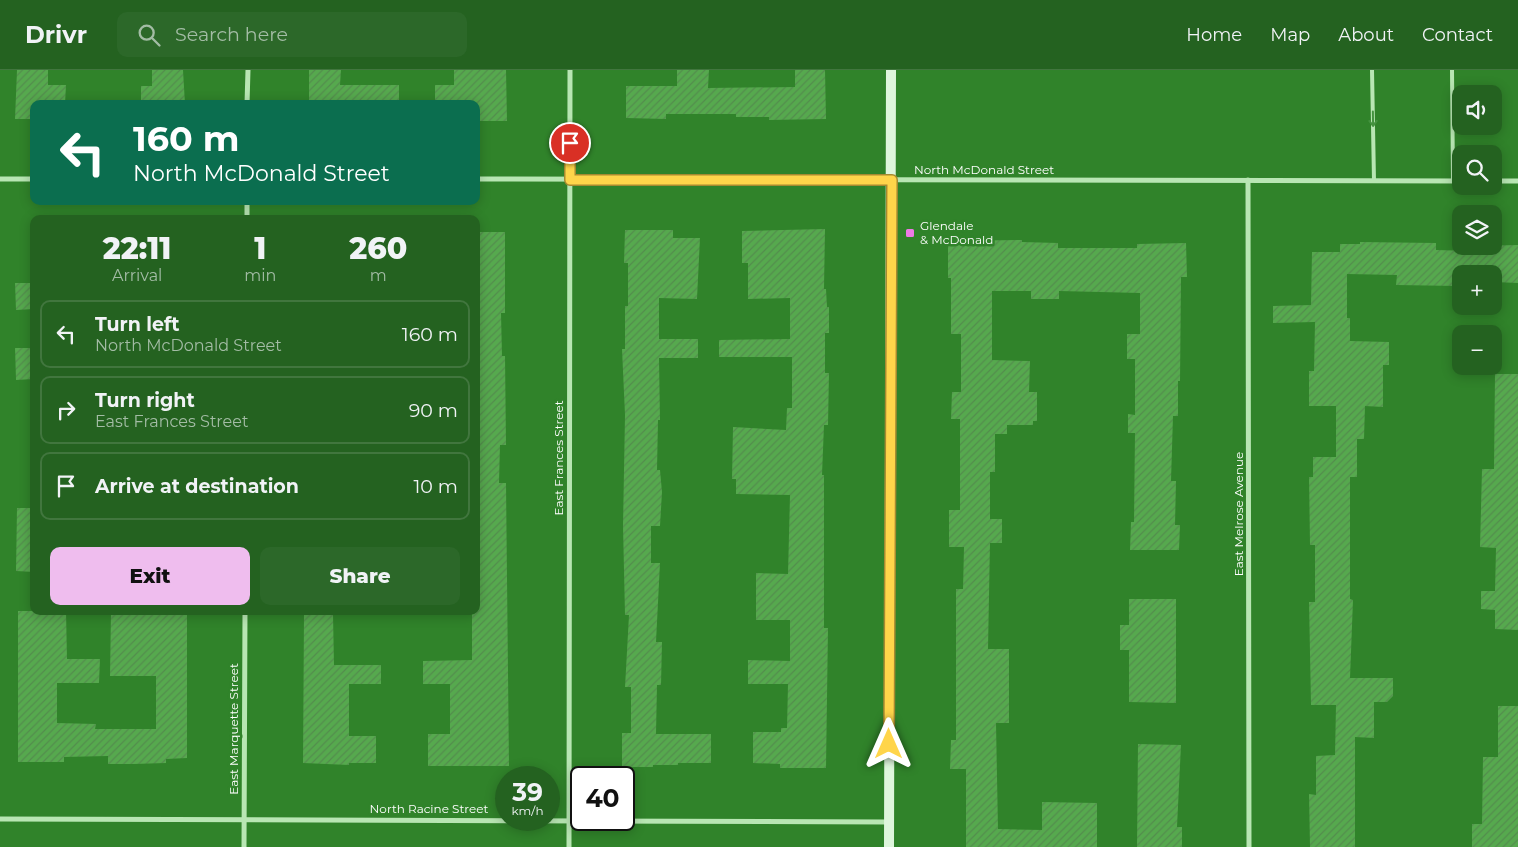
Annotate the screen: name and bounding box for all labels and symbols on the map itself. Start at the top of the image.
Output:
one-way arrow [1368,110,1378,126]
pin [549,122,591,164]
street label: North McDonald Street [914,162,1054,177]
place label: Glendale & McDonald [920,218,993,247]
marker: Glendale & McDonald [904,227,916,239]
street label: East Frances Street [551,400,566,516]
street label: East Melrose Avenue [1231,452,1246,576]
street label: East Marquette Street [226,663,241,795]
position arrow [862,717,914,769]
speed limit sign: 40 [570,766,635,831]
street label: North Racine Street [370,801,489,816]

